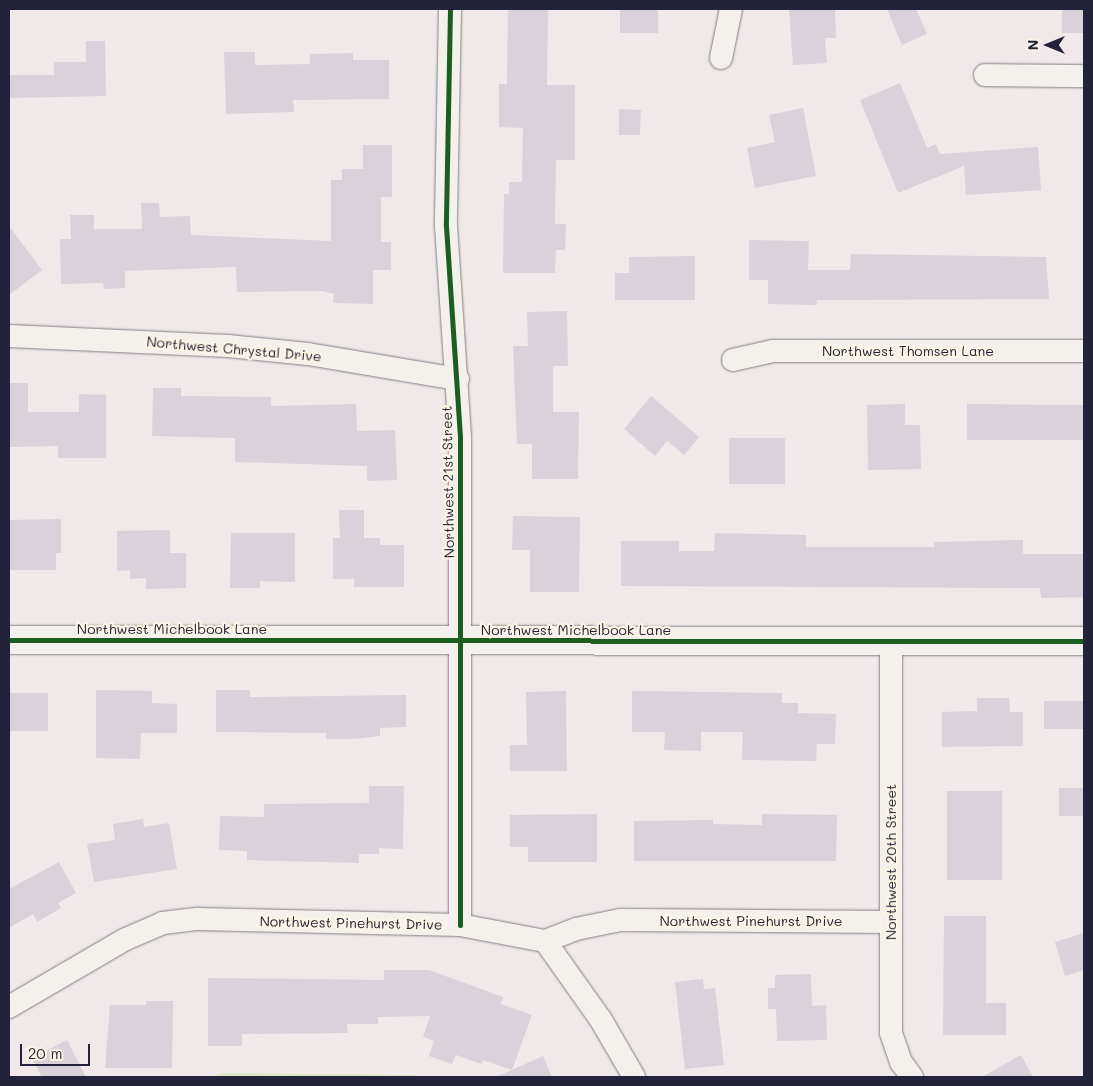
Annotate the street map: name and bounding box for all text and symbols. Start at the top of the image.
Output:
north arrow [1023,20,1073,70]
text: N [1023,40,1042,50]
street label: Northwest Chrystal Drive [146,333,322,365]
street label: Northwest Thomsen Lane [822,343,994,359]
street label: Northwest 21st Street [438,405,458,559]
street label: Northwest Michelbook Lane [77,621,267,637]
street label: Northwest Michelbook Lane [481,622,671,638]
street label: Northwest 20th Street [883,784,899,940]
street label: Northwest Pinehurst Drive [259,913,443,933]
street label: Northwest Pinehurst Drive [660,913,842,929]
scale bar [22,1034,92,1066]
text: 20 m [28,1043,62,1063]

